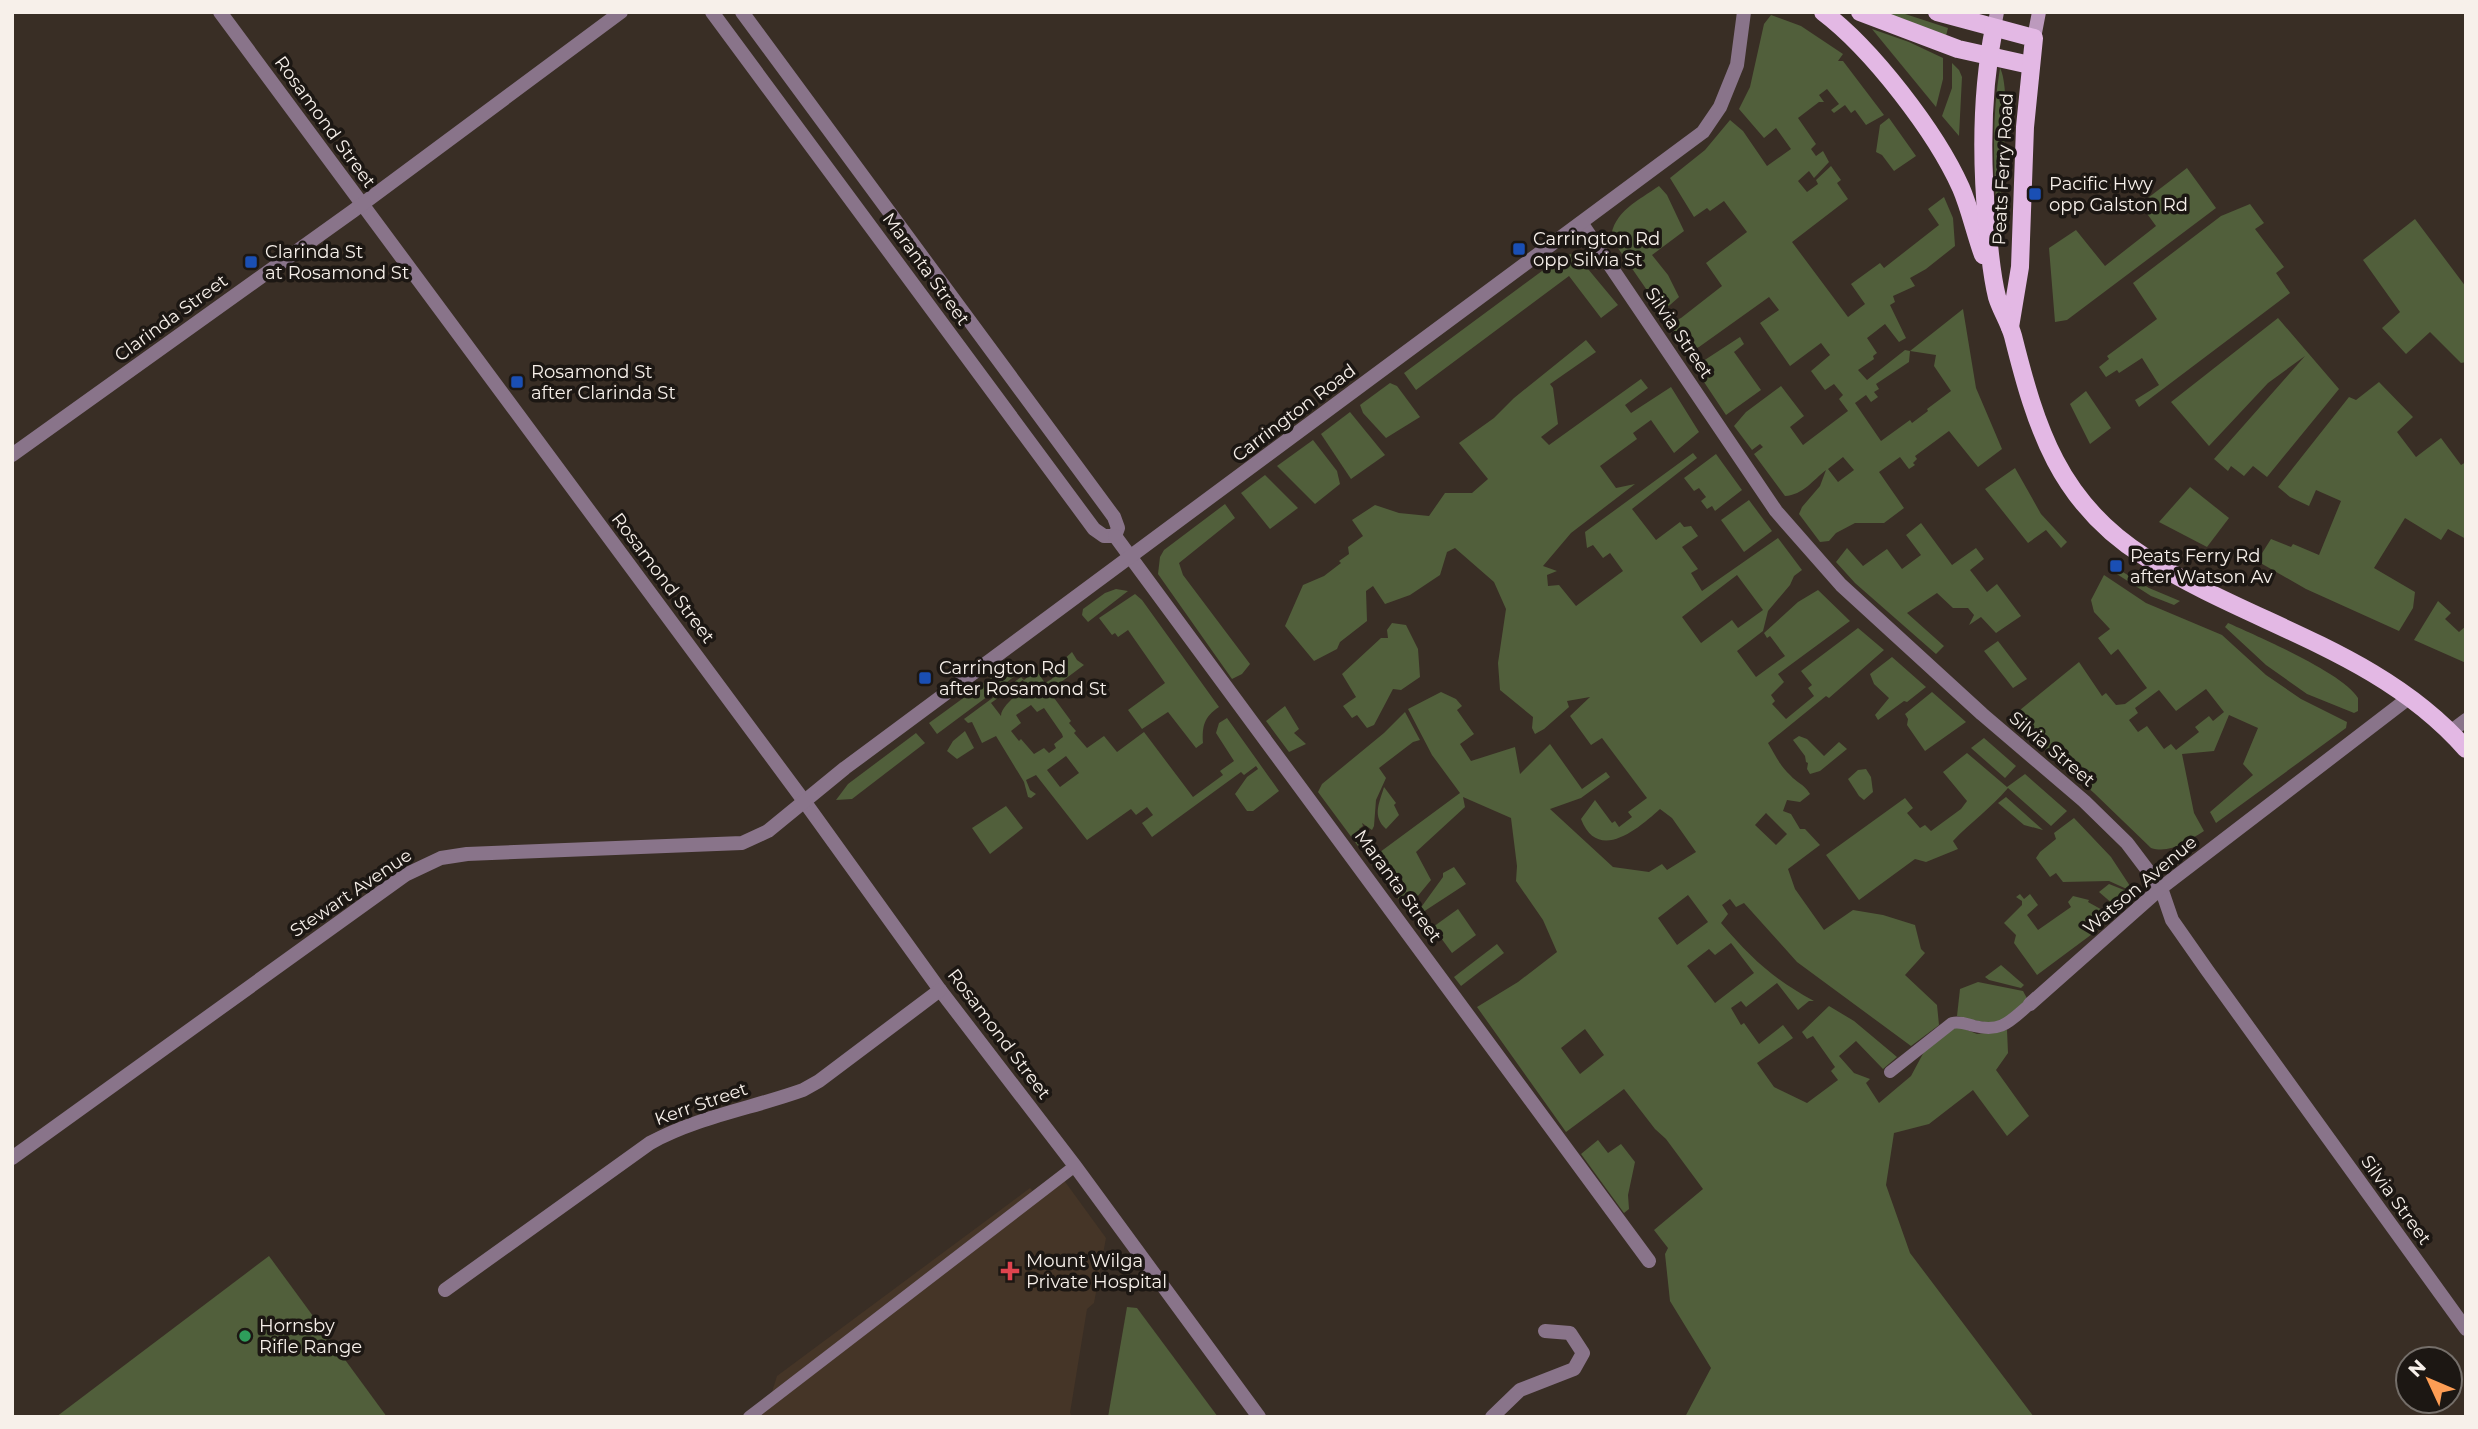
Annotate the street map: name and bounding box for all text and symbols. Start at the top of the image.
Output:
street label: Rosamond Street [270,52,380,192]
street label: Peats Ferry Road [1988,92,2018,246]
place label: Pacific Hwy opp Galston Rd [2049,173,2188,216]
marker: Pacific Hwy opp Galston Rd [2027,186,2043,202]
street label: Maranta Street [878,208,974,330]
place label: Carrington Rd opp Silvia St [1533,228,1660,271]
place label: Clarinda St at Rosamond St [265,241,409,284]
marker: Carrington Rd opp Silvia St [1511,241,1527,257]
marker: Clarinda St at Rosamond St [243,254,259,270]
street label: Clarinda Street [110,270,232,366]
street label: Silvia Street [1640,283,1718,383]
street label: Carrington Road [1228,359,1360,467]
place label: Rosamond St after Clarinda St [531,361,676,404]
marker: Rosamond St after Clarinda St [509,374,525,390]
street label: Rosamond Street [607,508,719,648]
place label: Peats Ferry Rd after Watson Av [2130,545,2273,588]
marker: Peats Ferry Rd after Watson Av [2108,558,2124,574]
place label: Carrington Rd after Rosamond St [939,657,1107,700]
marker: Carrington Rd after Rosamond St [917,670,933,686]
street label: Silvia Street [2005,707,2099,791]
street label: Maranta Street [1350,825,1446,947]
street label: Watson Avenue [2079,831,2201,939]
street label: Stewart Avenue [286,844,416,942]
street label: Rosamond Street [943,964,1055,1104]
street label: Kerr Street [652,1078,750,1130]
street label: Silvia Street [2356,1151,2436,1249]
place label: Mount Wilga Private Hospital [1026,1250,1167,1293]
marker: Mount Wilga Private Hospital [1000,1261,1020,1281]
place label: Hornsby Rifle Range [259,1315,362,1358]
marker: Hornsby Rifle Range [237,1328,253,1344]
north arrow [2394,1345,2464,1415]
text: N [2404,1355,2431,1382]

